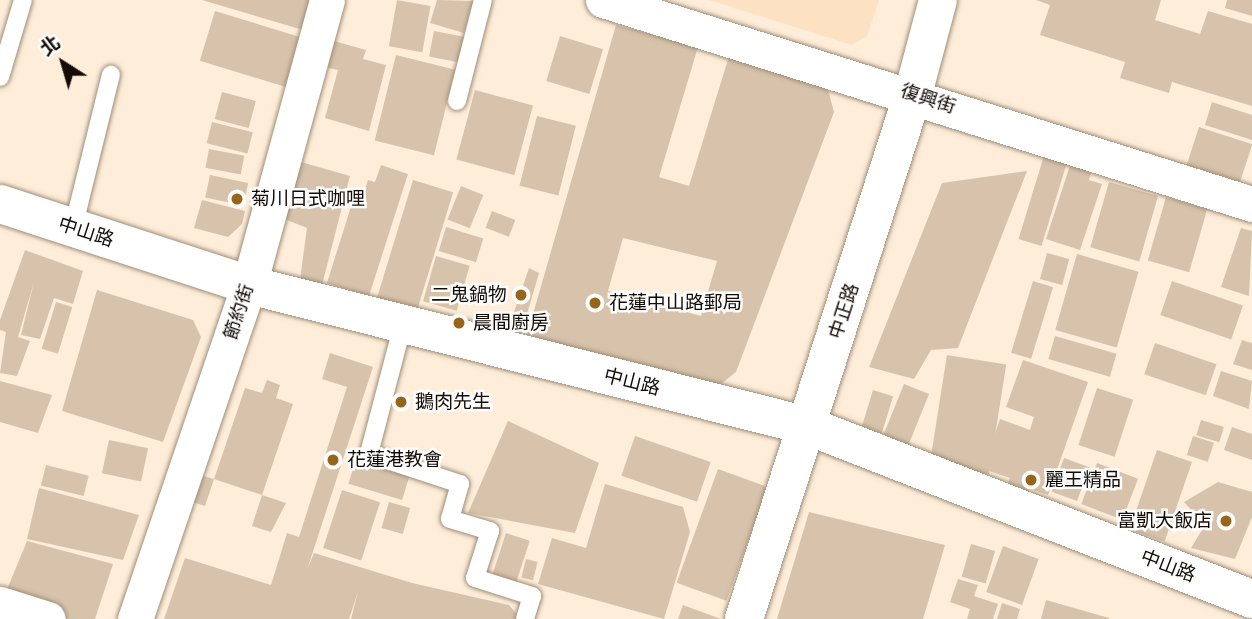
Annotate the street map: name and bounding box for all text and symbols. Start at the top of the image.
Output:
north arrow [28,28,98,98]
text: 北 [36,31,65,61]
street label: 復興街 [897,79,959,119]
place label: 菊川日式咖哩 [251,188,365,210]
marker: 菊川日式咖哩 [229,191,245,207]
street label: 中山路 [55,212,117,252]
street label: 中正路 [824,280,864,342]
street label: 節約街 [219,281,259,343]
place label: 二鬼鍋物 [431,284,507,306]
marker: 二鬼鍋物 [513,287,529,303]
place label: 花蓮中山路郵局 [609,292,742,314]
marker: 花蓮中山路郵局 [587,295,603,311]
place label: 晨間廚房 [473,312,549,334]
marker: 晨間廚房 [451,315,467,331]
street label: 中山路 [602,364,662,400]
place label: 鵝肉先生 [415,391,491,413]
marker: 鵝肉先生 [393,394,409,410]
place label: 花蓮港教會 [347,449,442,471]
marker: 花蓮港教會 [325,452,341,468]
place label: 麗王精品 [1045,469,1121,491]
marker: 麗王精品 [1023,472,1039,488]
place label: 富凱大飯店 [1117,510,1212,532]
marker: 富凱大飯店 [1218,513,1234,529]
street label: 中山路 [1137,545,1199,587]

